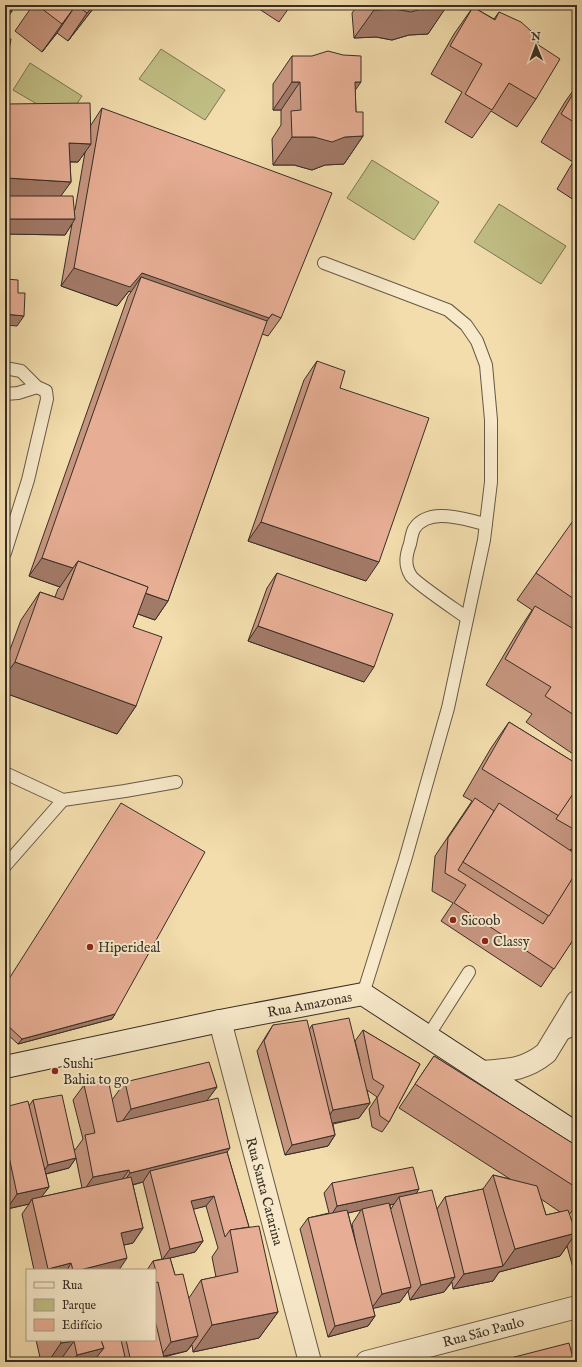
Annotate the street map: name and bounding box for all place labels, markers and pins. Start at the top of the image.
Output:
place label: Sicoob [461,912,500,930]
marker: Sicoob [448,915,458,925]
place label: Classy [493,933,530,951]
marker: Classy [480,936,490,946]
place label: Hiperideal [98,939,161,957]
marker: Hiperideal [85,942,95,952]
place label: Sushi Bahia to go [63,1055,130,1089]
marker: Sushi Bahia to go [50,1066,60,1076]

